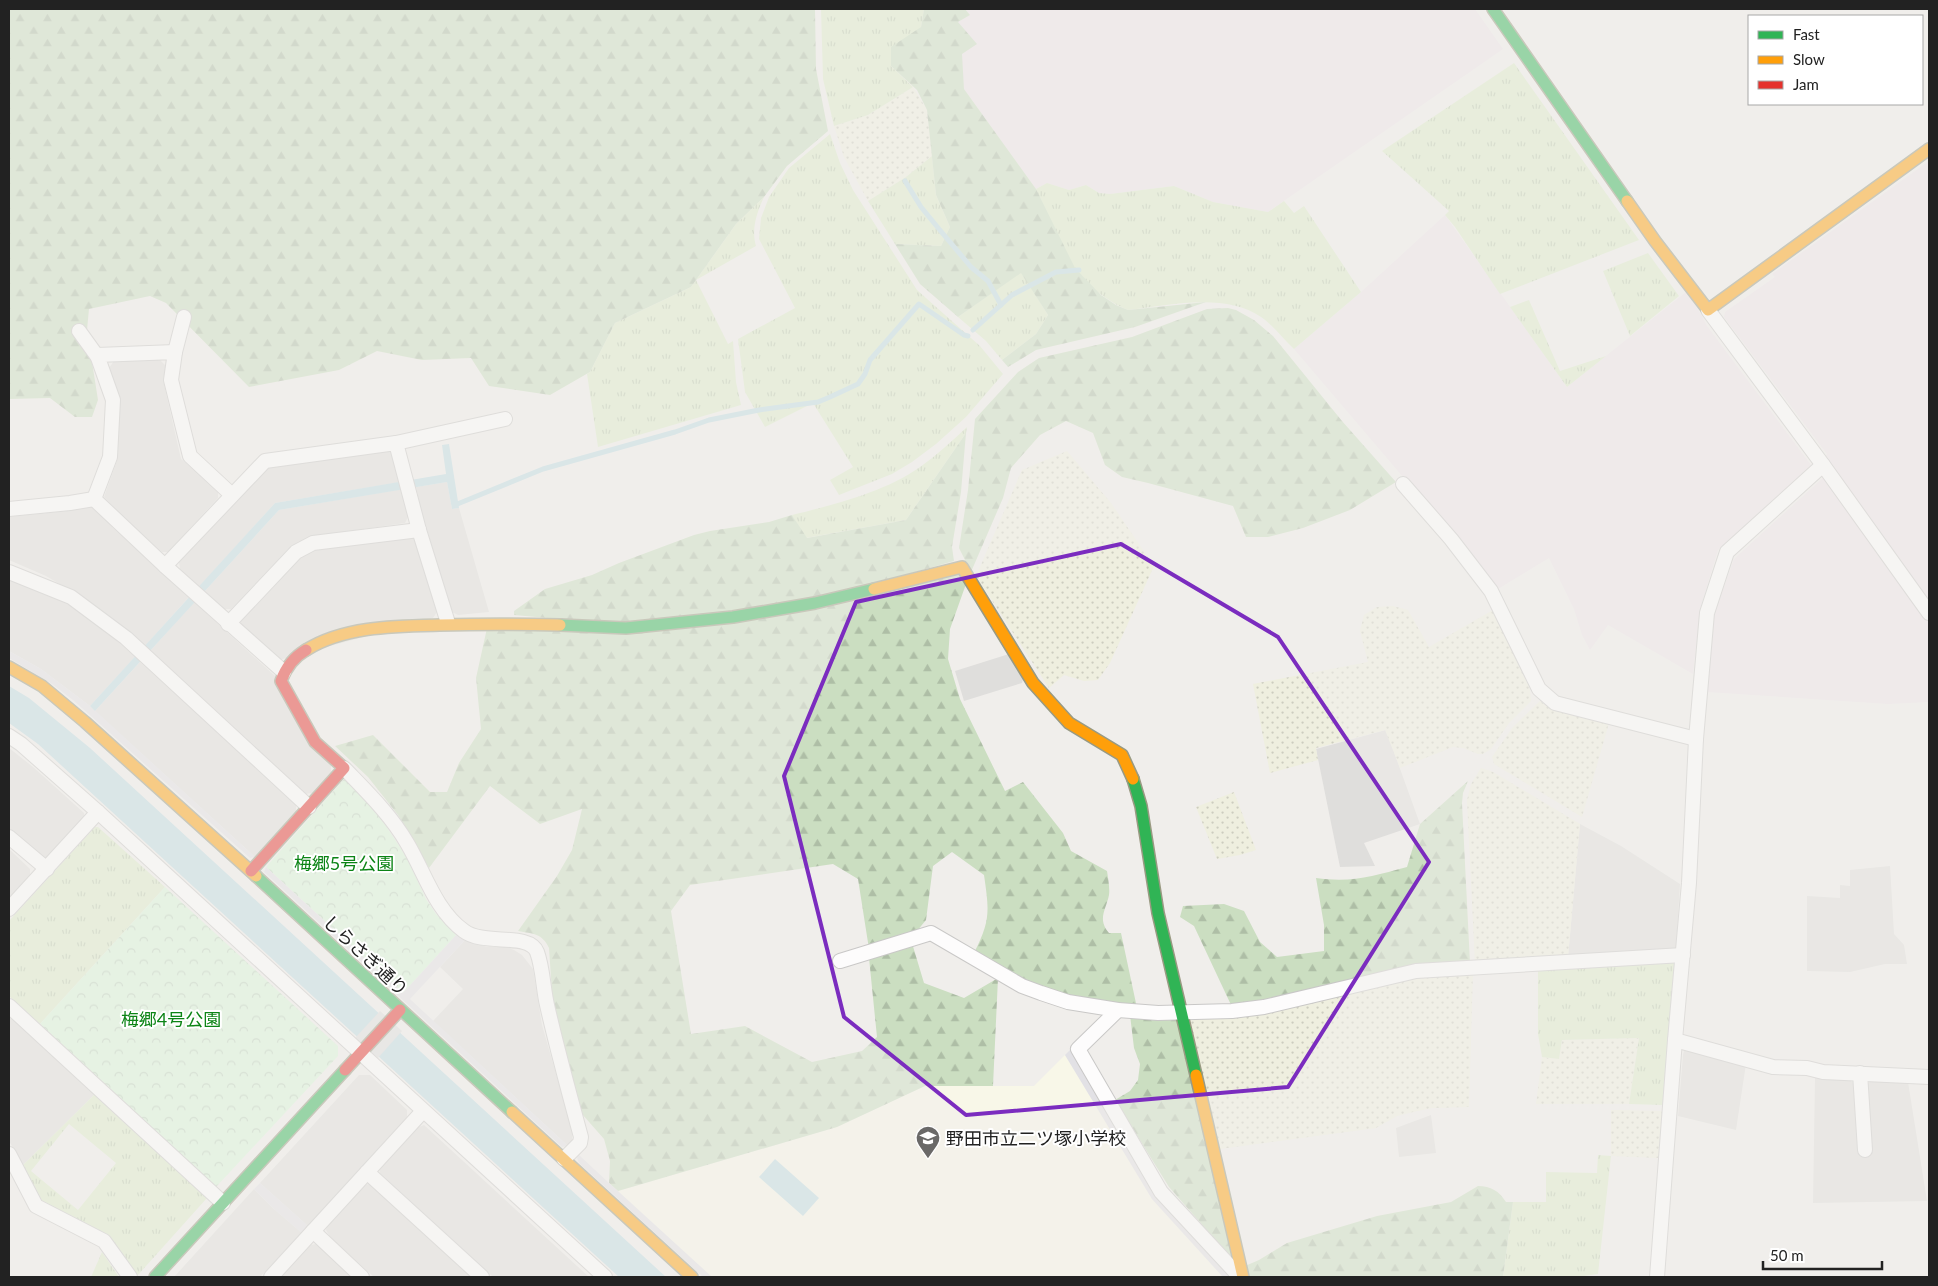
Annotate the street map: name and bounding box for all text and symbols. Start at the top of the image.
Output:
legend [1748,15,1923,105]
text: Fast [1793,25,1820,43]
text: Slow [1793,50,1825,68]
text: Jam [1793,75,1819,93]
park label: 梅郷5号公園 [294,852,394,874]
street label: しらさぎ通り [319,910,413,1000]
park label: 梅郷4号公園 [121,1008,221,1030]
school or university icon: 野田市立二ツ塚小学校 [915,1125,941,1159]
place label: 野田市立二ツ塚小学校 [946,1127,1126,1149]
scale bar [1763,1238,1882,1270]
text: 50 m [1770,1246,1804,1264]

